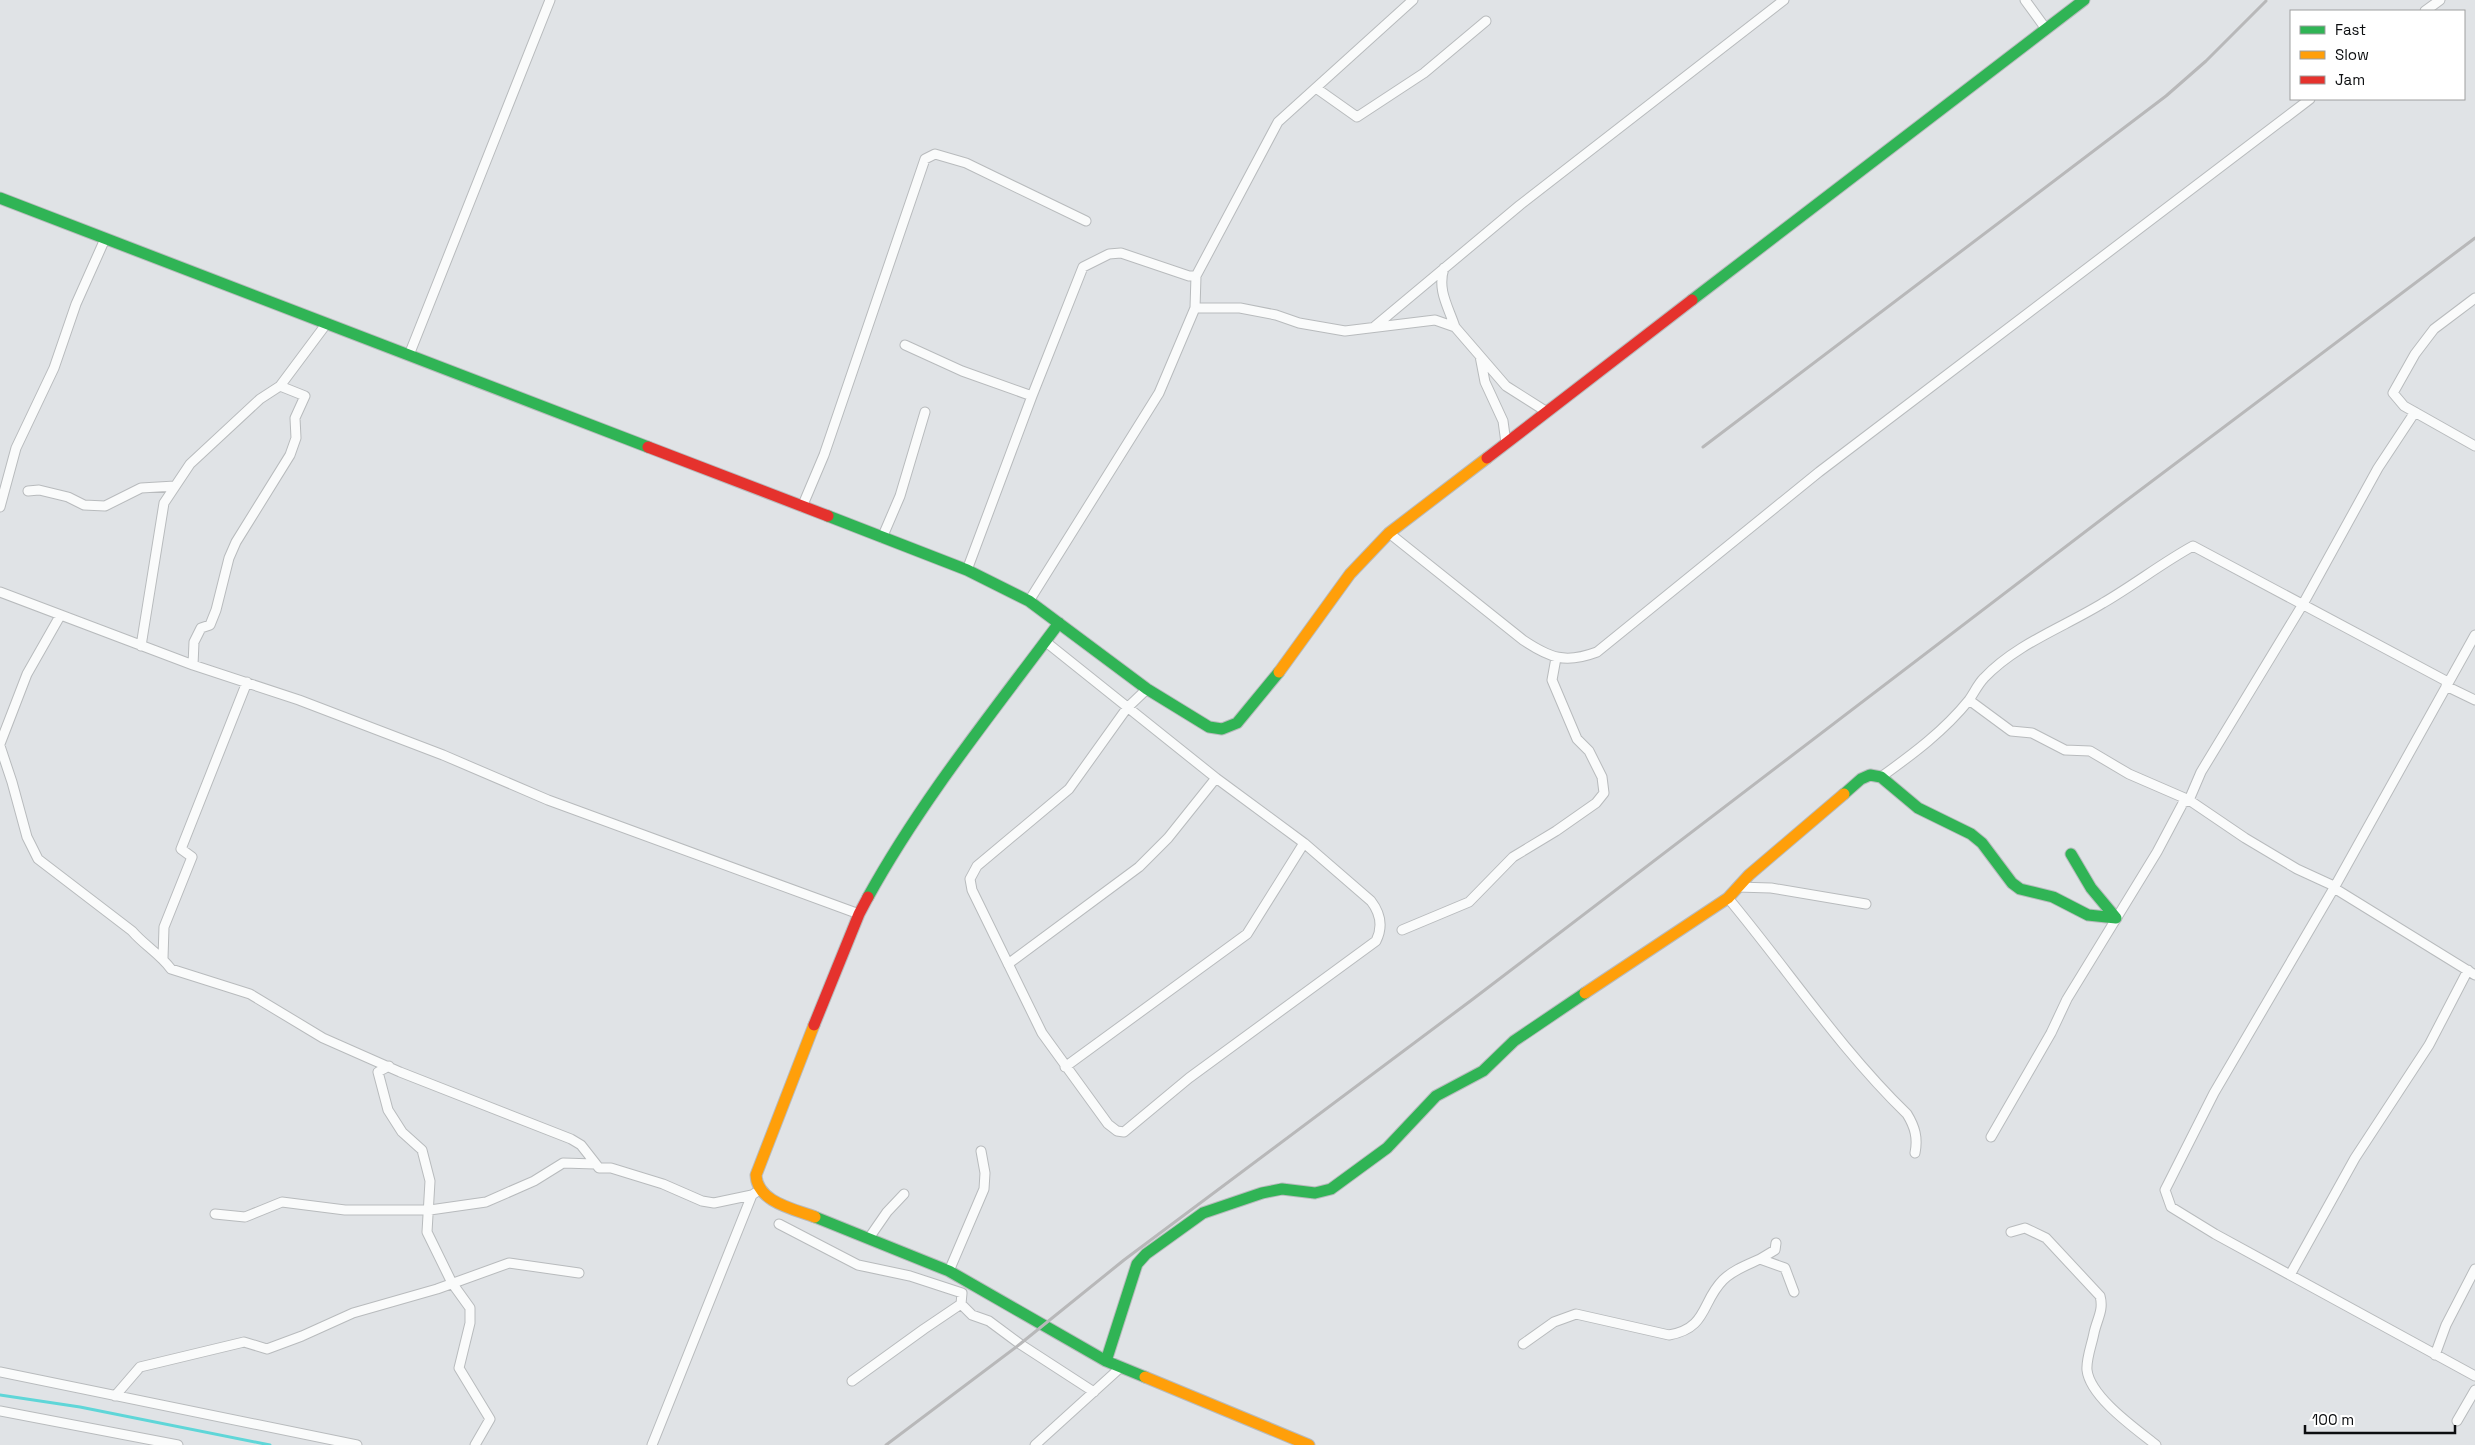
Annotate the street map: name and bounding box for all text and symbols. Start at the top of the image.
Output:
legend [2290,10,2465,100]
text: Fast [2335,20,2366,39]
text: Slow [2335,45,2369,64]
text: Jam [2335,70,2365,89]
scale bar [2305,1402,2455,1434]
text: 100 m [2312,1410,2354,1429]

